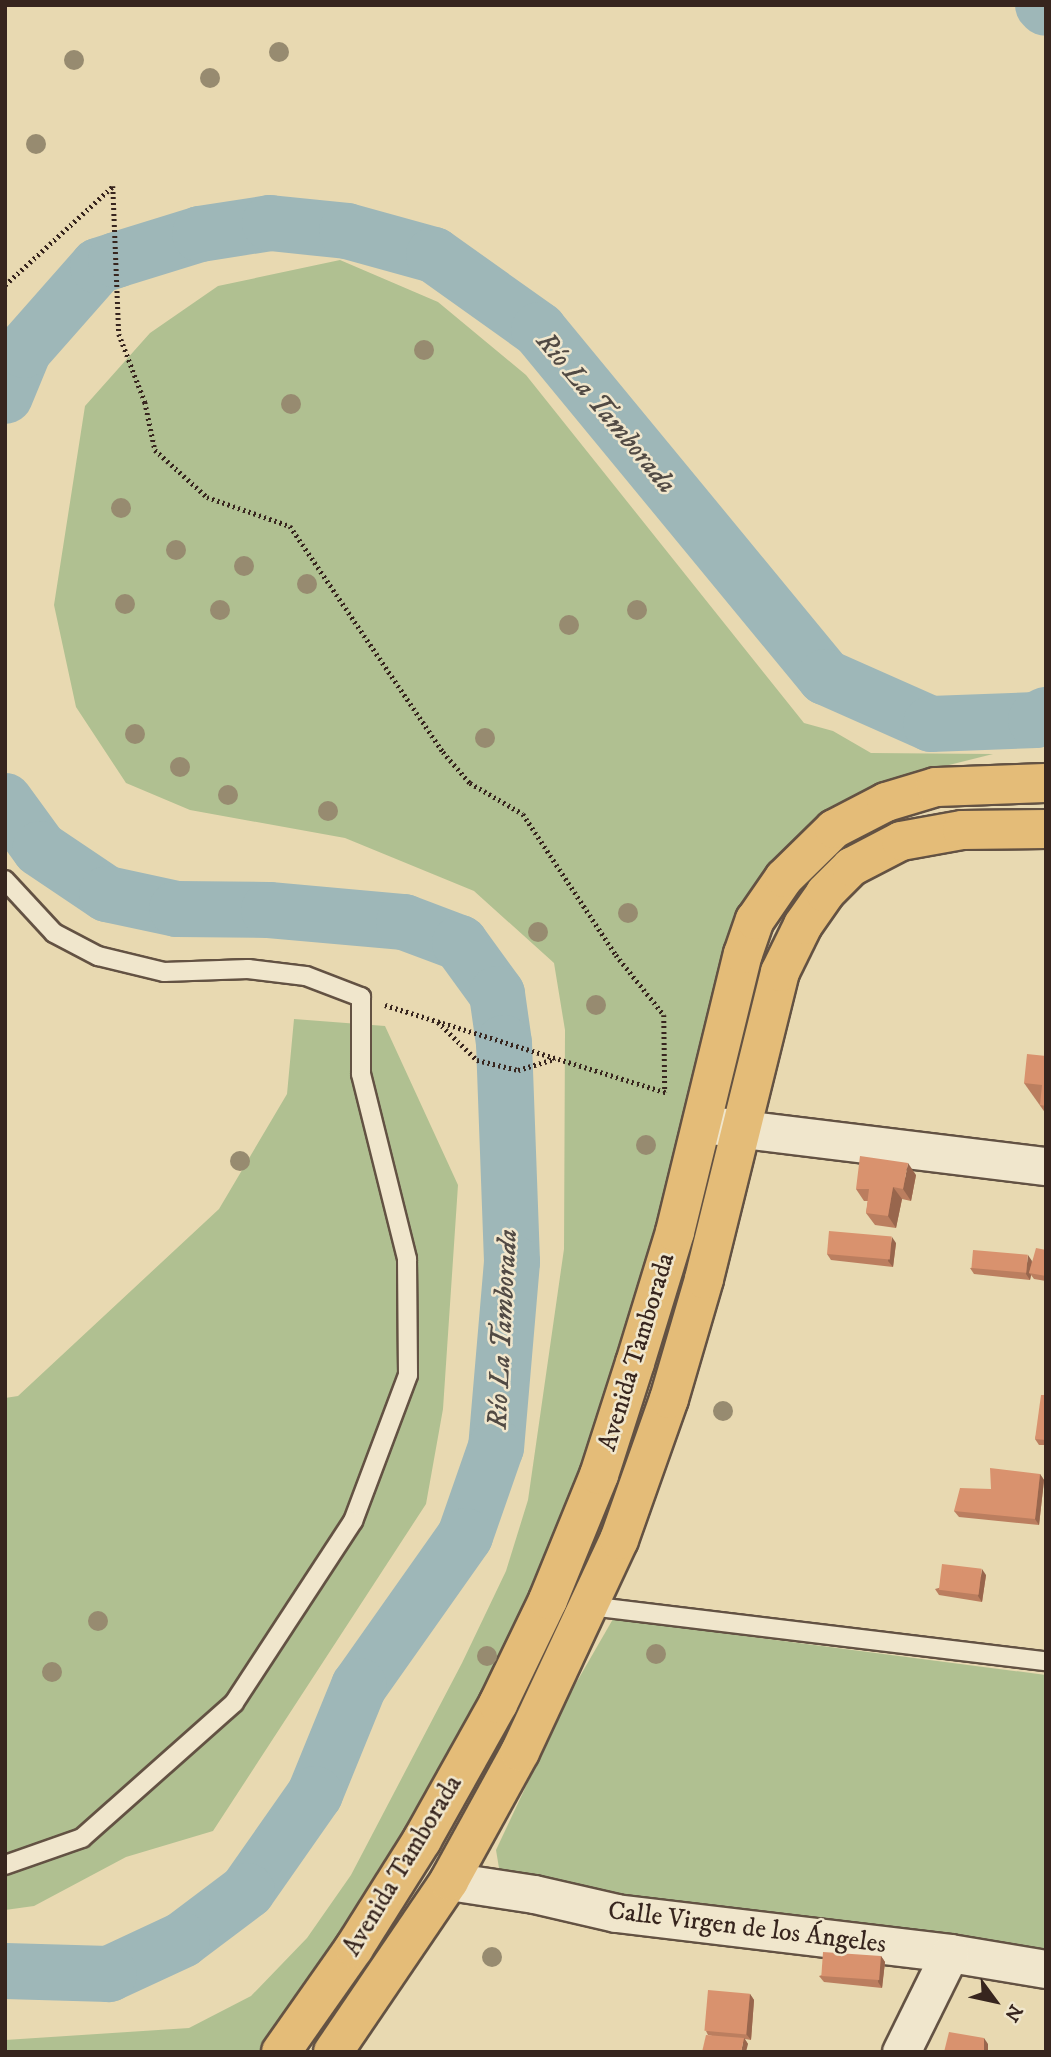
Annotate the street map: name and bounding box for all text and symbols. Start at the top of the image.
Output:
water label: Río La Tamborada [529,325,683,501]
water label: Río La Tamborada [481,1228,525,1430]
street label: Avenida Tamborada [592,1249,682,1455]
street label: Avenida Tamborada [337,1770,469,1962]
street label: Calle Virgen de los Ángeles [606,1895,888,1961]
north arrow [960,1966,1030,2036]
text: N [999,2000,1027,2026]

